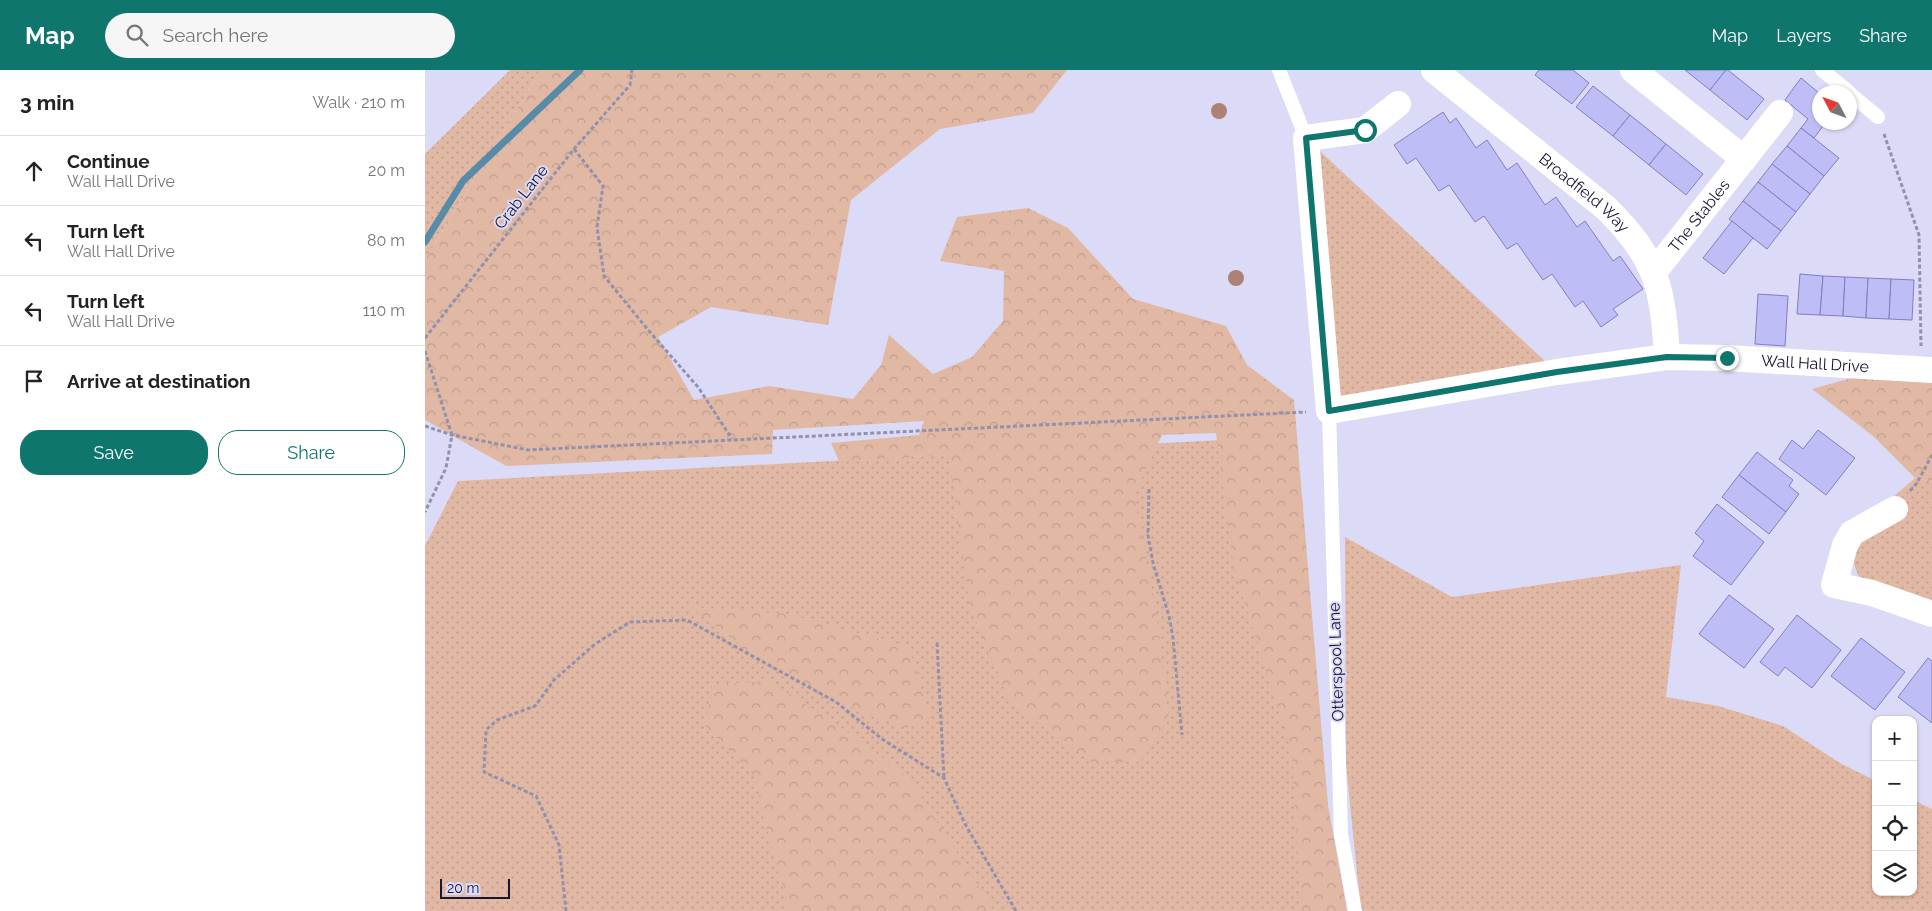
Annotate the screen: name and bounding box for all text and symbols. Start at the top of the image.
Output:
search box [105,13,455,58]
text: Map [25,21,75,50]
icon: search [123,21,151,49]
text: Search here [163,24,268,46]
text: Map [1712,25,1748,46]
text: Layers [1776,25,1831,46]
text: Share [1859,25,1907,46]
north arrow [1812,85,1857,130]
text: 3 min [20,90,74,115]
text: Walk · 210 m [313,93,405,112]
route start [1354,119,1377,142]
street label: Broadfield Way [1535,149,1634,236]
text: Continue [67,150,150,172]
icon: ahead [20,157,48,185]
text: 20 m [368,161,405,180]
street label: Crab Lane [490,161,552,233]
text: Wall Hall Drive [67,172,175,191]
street label: The Stables [1664,175,1734,256]
text: Turn left [67,220,144,242]
icon: left [20,227,48,255]
text: 80 m [367,231,405,250]
text: Wall Hall Drive [67,242,175,261]
text: Turn left [67,290,144,312]
icon: left [20,297,48,325]
text: 110 m [363,301,405,320]
text: Wall Hall Drive [67,312,175,331]
route end [1716,347,1739,370]
street label: Wall Hall Drive [1761,351,1869,376]
icon: arrive [20,367,48,395]
text: Arrive at destination [67,370,251,392]
button: Save [20,430,208,475]
button: Share [218,430,405,475]
street label: Otterspool Lane [1324,602,1348,722]
map controls [1872,716,1917,896]
button: + [1872,716,1917,761]
button: − [1872,761,1917,806]
button: locate [1872,806,1917,851]
button: layers [1872,851,1917,896]
scale bar [440,876,510,899]
text: 20 m [447,880,479,896]

